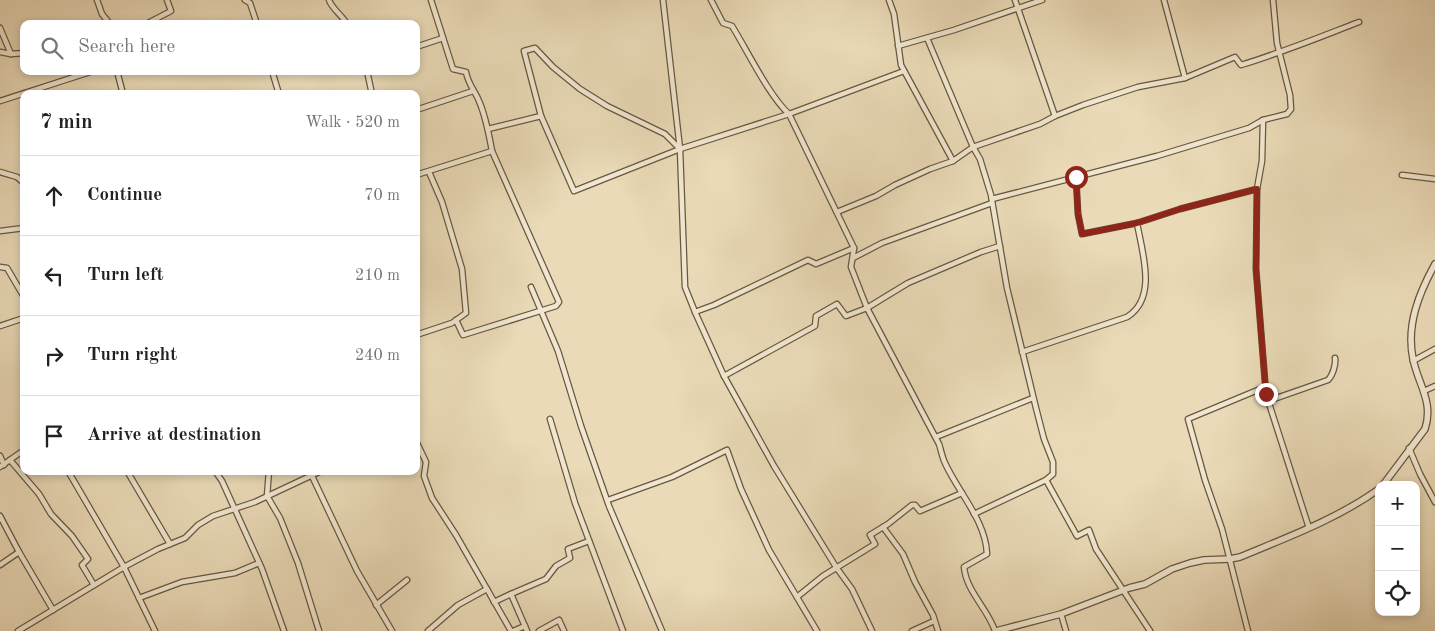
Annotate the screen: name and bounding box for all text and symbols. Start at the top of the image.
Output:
search box [20,20,420,75]
icon: search [38,34,66,62]
text: Search here [78,38,175,57]
text: 7 min [40,112,93,133]
text: Walk · 520 m [305,115,400,131]
route start [1065,166,1088,189]
icon: ahead [40,182,68,210]
text: Continue [87,186,162,205]
text: 70 m [364,188,400,204]
icon: left [40,262,68,290]
text: Turn left [87,266,164,285]
text: 210 m [355,268,400,284]
icon: right [40,342,68,370]
text: Turn right [87,346,177,365]
text: 240 m [355,348,400,364]
route end [1255,383,1278,406]
icon: arrive [40,422,68,450]
text: Arrive at destination [87,426,261,445]
map controls [1375,481,1420,616]
button: + [1375,481,1420,526]
button: − [1375,526,1420,571]
button: locate [1375,571,1420,616]

